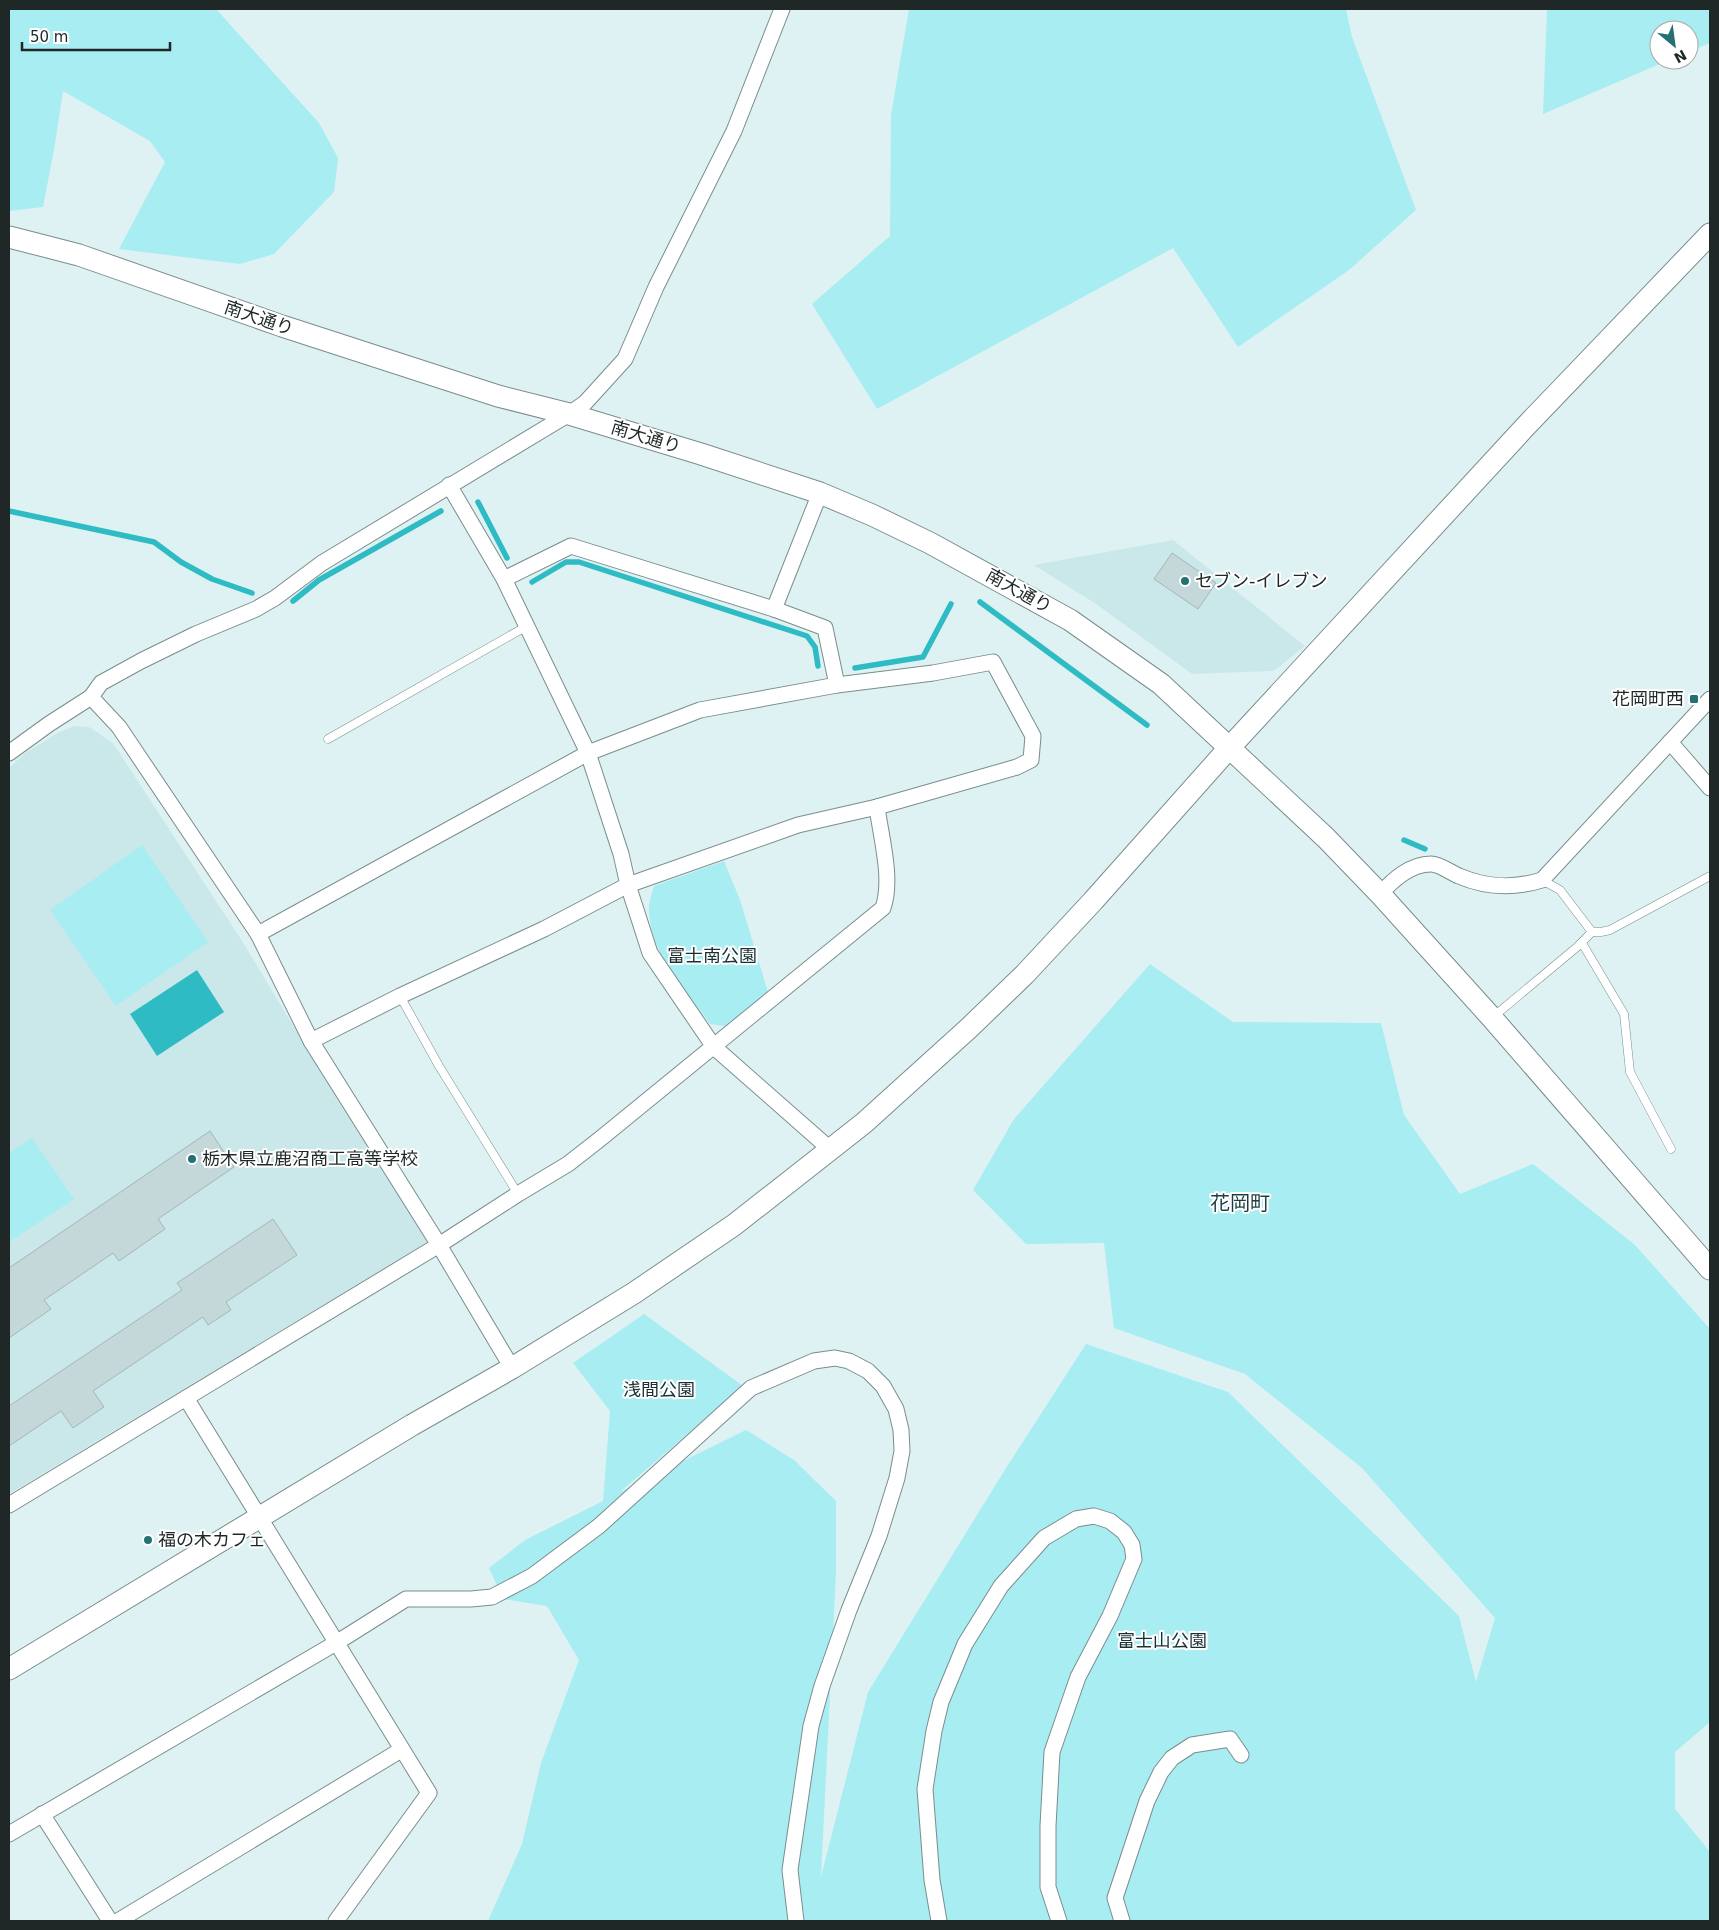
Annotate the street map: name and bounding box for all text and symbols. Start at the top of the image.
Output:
scale bar [22,20,170,52]
north arrow [1649,20,1699,70]
text: 50 m [30,28,68,46]
text: N [1671,47,1689,66]
street label: 南大通り [222,296,297,339]
street label: 南大通り [609,416,684,457]
street label: 南大通り [983,564,1056,617]
place label: セブン-イレブン [1195,570,1328,591]
marker: セブン-イレブン [1179,575,1191,587]
place label: 花岡町西 [1612,688,1684,709]
marker: 花岡町西 [1688,693,1700,705]
park label: 富士南公園 [667,945,757,966]
place label: 栃木県立鹿沼商工高等学校 [202,1148,418,1169]
marker: 栃木県立鹿沼商工高等学校 [186,1153,198,1165]
district label: 花岡町 [1210,1191,1270,1215]
park label: 浅間公園 [623,1379,695,1400]
place label: 福の木カフェ [158,1529,266,1550]
marker: 福の木カフェ [142,1534,154,1546]
park label: 富士山公園 [1117,1630,1207,1651]

